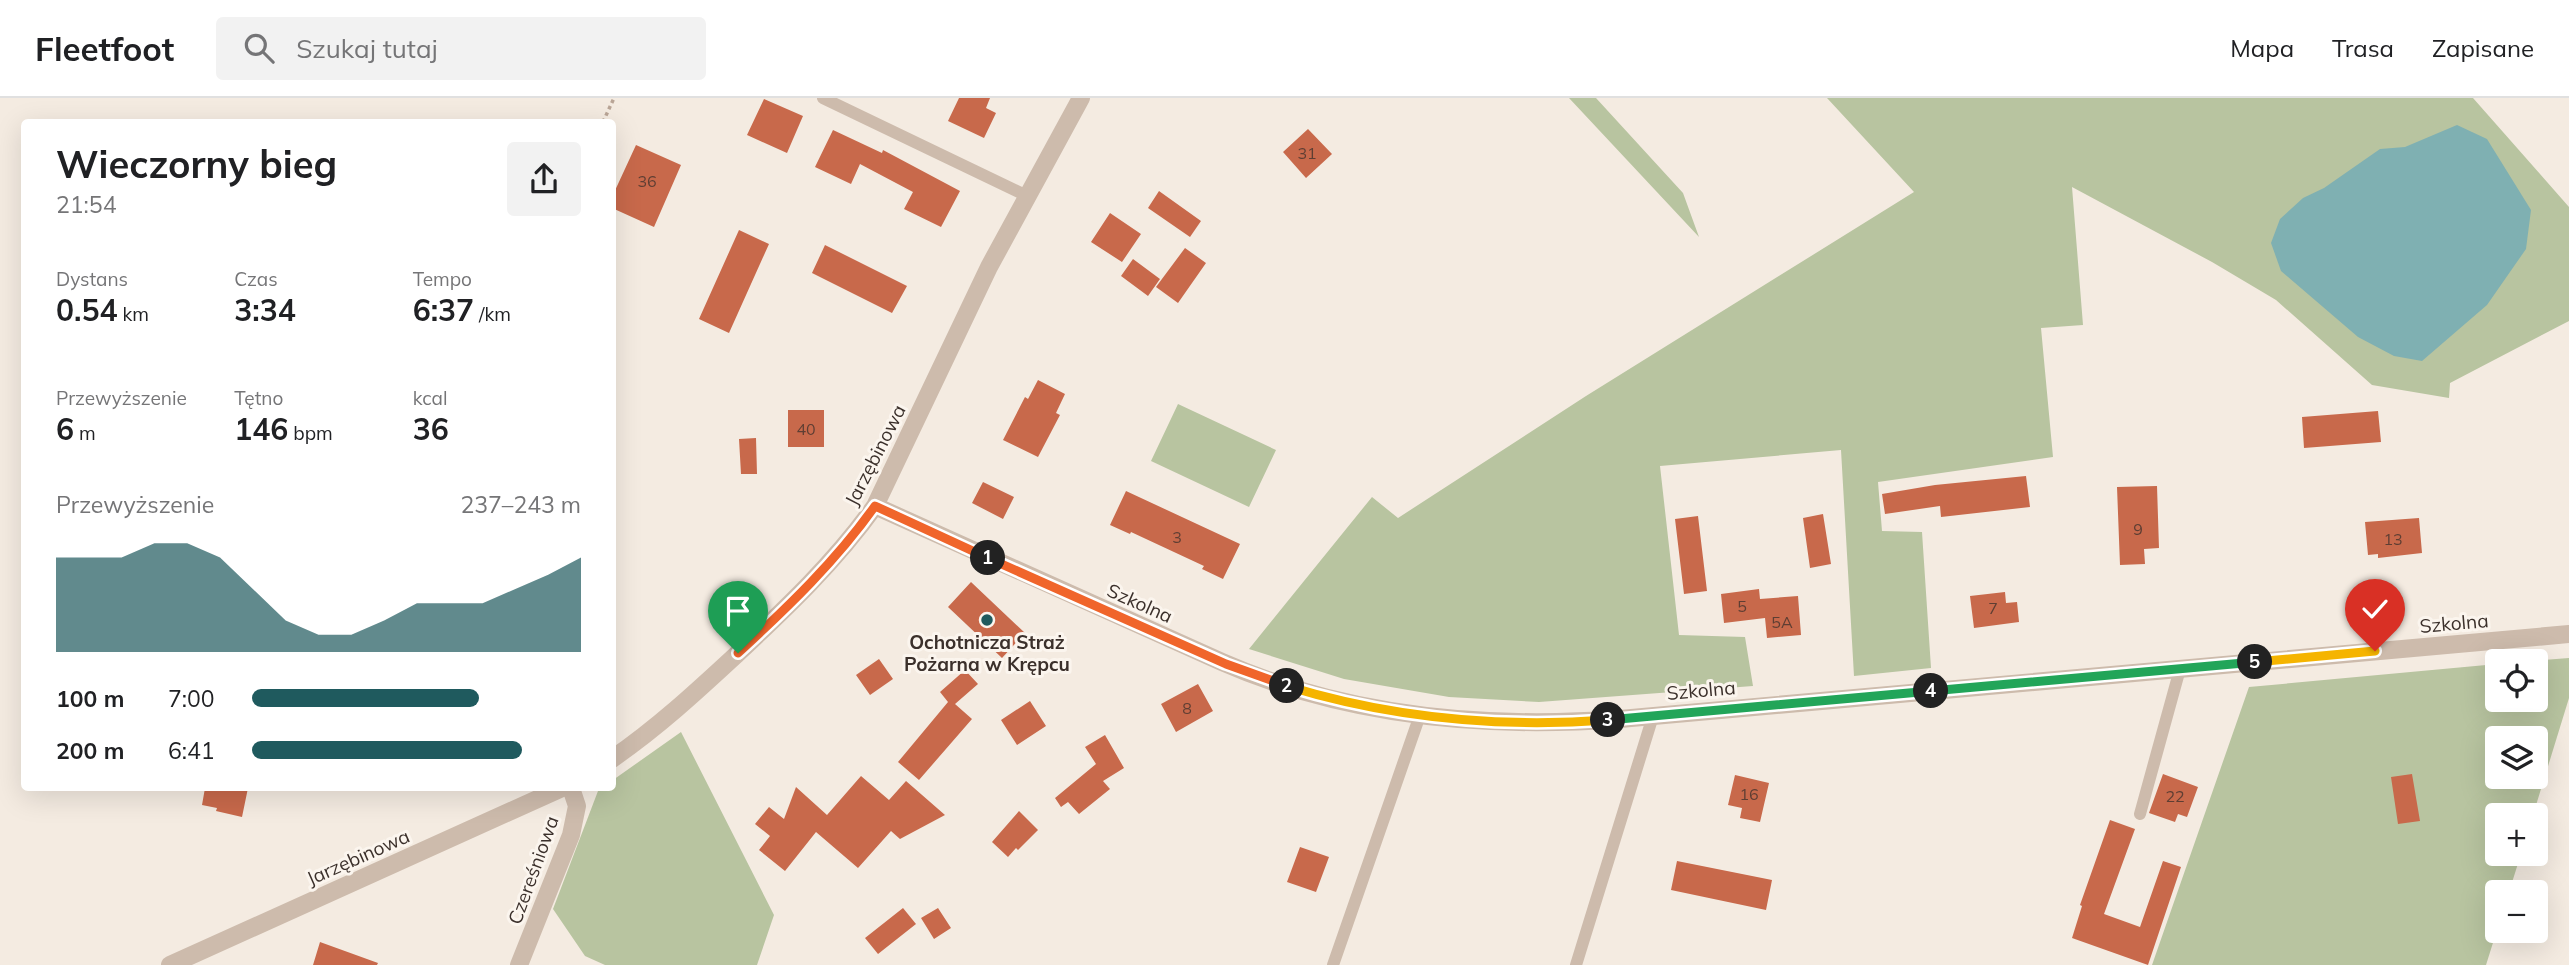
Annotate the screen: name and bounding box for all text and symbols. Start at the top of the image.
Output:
search box [216,17,706,80]
text: Fleetfoot [35,28,174,69]
icon: search [240,29,278,67]
text: Szukaj tutaj [296,32,438,65]
text: Mapa [2230,33,2294,63]
text: Trasa [2332,33,2394,63]
text: Zapisane [2432,33,2534,63]
text: Wieczorny bieg [56,140,337,188]
button: share [507,142,581,216]
house number: 31 [1297,143,1317,163]
house number: 36 [637,171,657,191]
text: 21:54 [56,190,116,219]
text: Dystans [56,267,128,291]
text: Czas [234,267,278,291]
text: Tempo [413,267,472,291]
text: 0.54 [56,291,117,329]
text: 3:34 [234,291,296,329]
text: 6:37 [413,291,474,329]
text: km [117,302,149,326]
text: /km [474,302,511,326]
text: Przewyższenie [56,386,187,410]
text: Tętno [234,386,283,410]
text: kcal [413,386,447,410]
street label: Jarzębinowa [839,401,911,509]
text: 6 [56,410,74,448]
text: 146 [234,410,288,448]
text: 36 [413,410,449,448]
house number: 40 [796,419,816,439]
text: m [74,421,96,445]
text: bpm [288,421,333,445]
text: Przewyższenie [56,490,214,519]
text: 237–243 m [460,490,581,519]
house number: 9 [2133,519,2143,539]
house number: 3 [1172,527,1182,547]
house number: 13 [2383,529,2403,549]
pin: 1 [970,540,1006,575]
text: 1 [982,545,993,569]
street label: Szkolna [1104,578,1176,628]
pin [2345,579,2405,651]
pin [708,581,768,653]
icon: check [2356,590,2394,628]
icon: arrive [719,592,757,630]
house number: 5 [1737,596,1747,616]
house number: 7 [1988,598,1998,618]
street label: Szkolna [2419,608,2489,638]
marker: Ochotnicza Straż Pożarna w Krępcu [979,612,995,628]
house number: 5A [1771,612,1793,632]
place label: Ochotnicza Straż Pożarna w Krępcu [904,630,1070,676]
pin: 5 [2238,644,2272,680]
text: 5 [2249,649,2260,673]
map controls [2485,649,2548,943]
button: locate [2485,649,2548,712]
pin: 2 [1270,668,1304,704]
text: 2 [1281,673,1292,697]
pin: 4 [1913,674,1948,708]
street label: Szkolna [1666,675,1736,705]
text: 4 [1925,678,1936,702]
text: 100 m [56,684,124,713]
text: 7:00 [168,684,215,713]
house number: 8 [1182,698,1192,718]
pin: 3 [1590,702,1626,738]
text: 3 [1602,707,1613,731]
button: layers [2485,726,2548,789]
text: 200 m [56,736,124,765]
text: 6:41 [168,736,215,765]
house number: 16 [1739,784,1759,804]
house number: 22 [2165,786,2185,806]
button: + [2485,803,2548,866]
street label: Czereśniowa [502,813,564,927]
street label: Jarzębinowa [303,824,413,890]
button: − [2485,880,2548,943]

